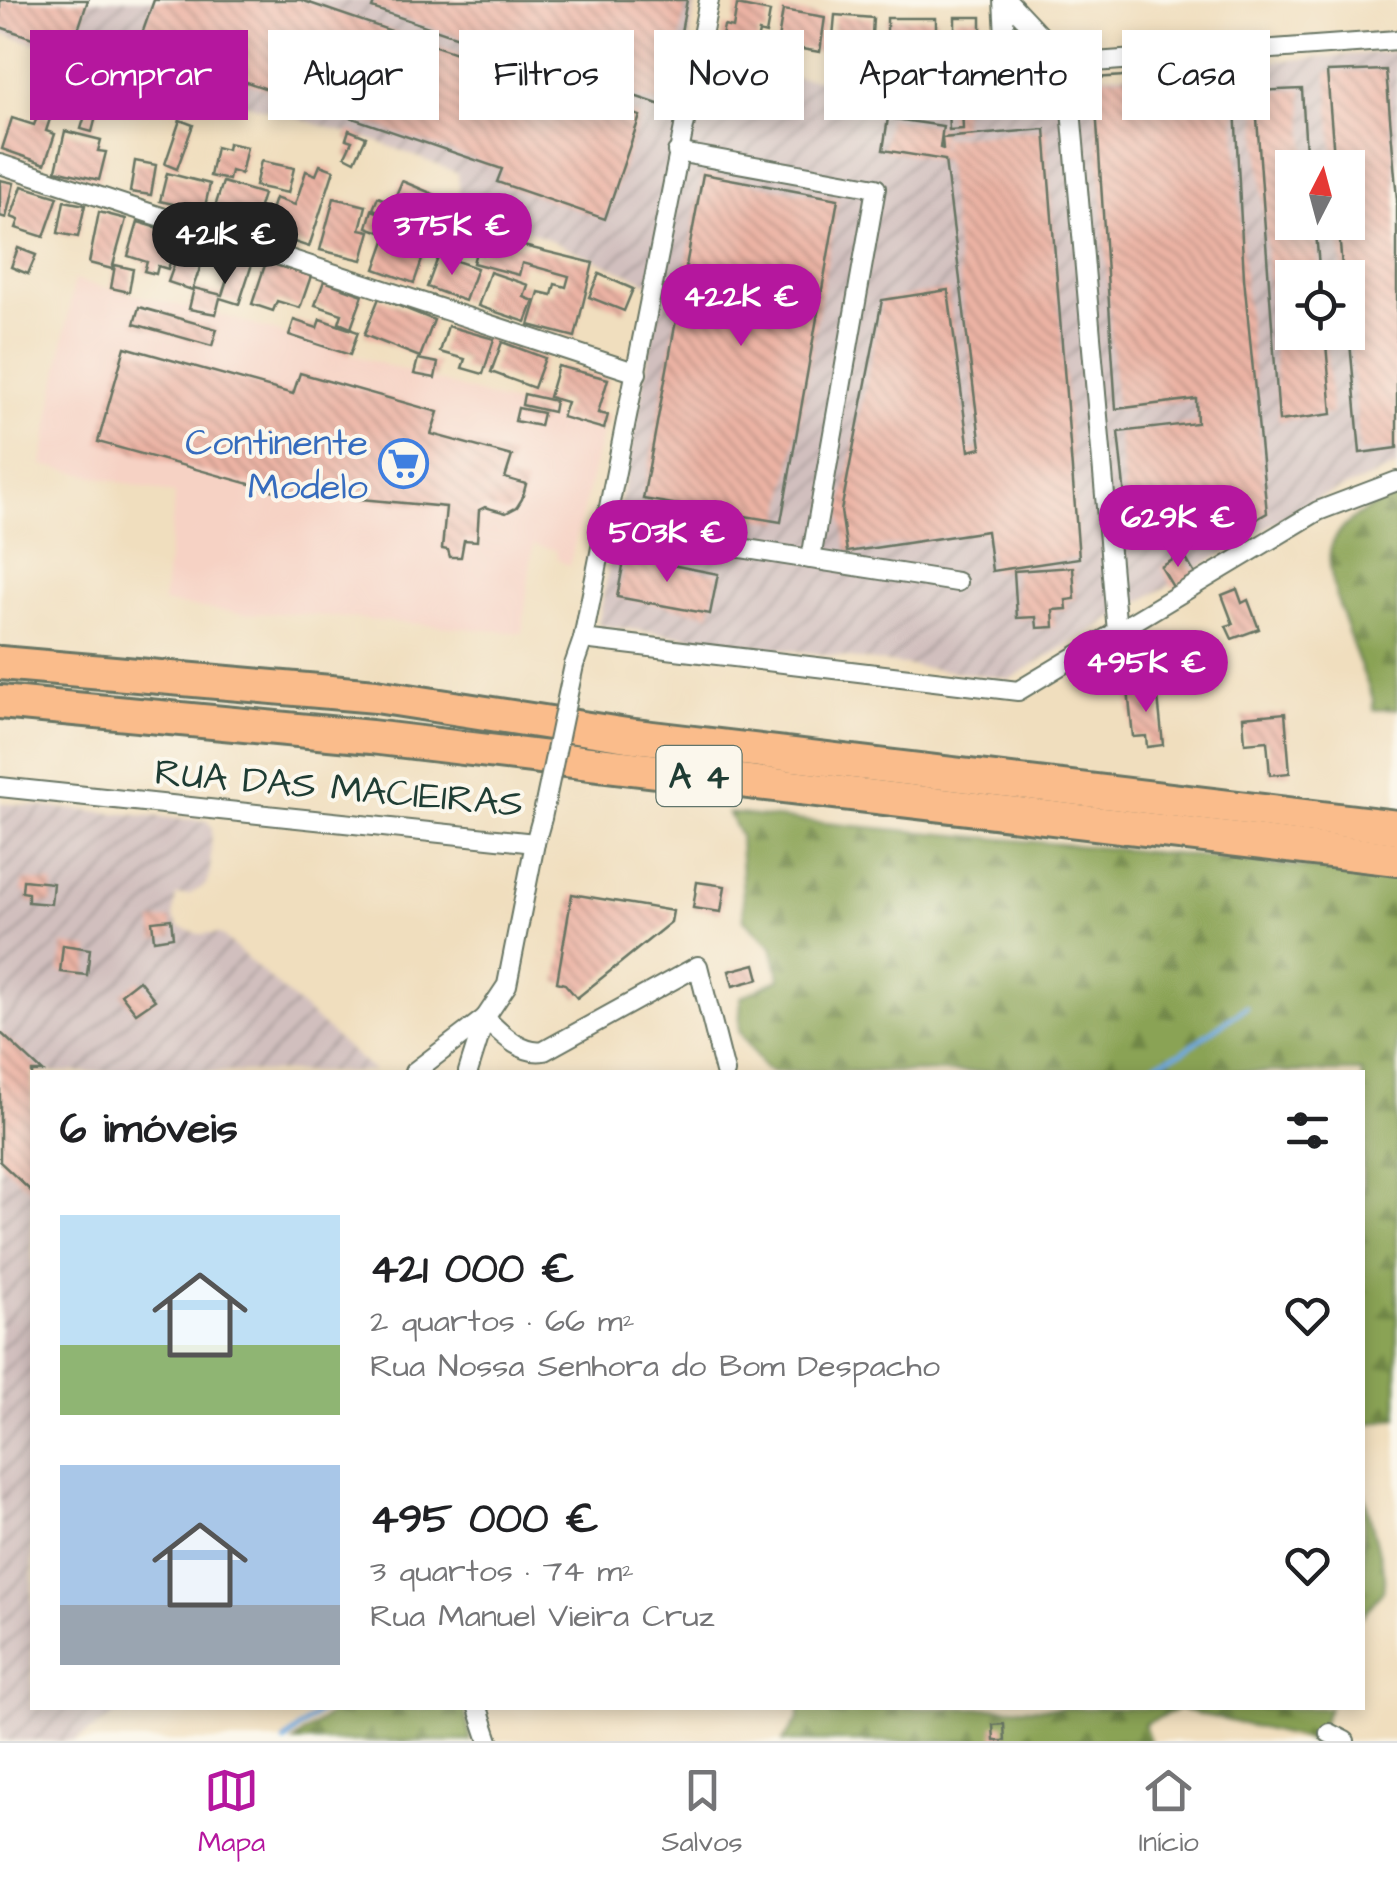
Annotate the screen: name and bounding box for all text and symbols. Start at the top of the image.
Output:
chip: Comprar [30,30,248,120]
chip: Alugar [268,30,439,120]
chip: Filtros [459,30,634,120]
chip: Novo [654,30,804,120]
chip: Apartamento [824,30,1102,120]
chip: Casa [1122,30,1270,120]
north arrow [1275,150,1365,240]
map controls [1275,150,1365,350]
pin: 375K € [371,193,533,278]
pin: 421K € [144,202,306,287]
text: 375K € [394,203,510,248]
text: 421K € [174,212,276,257]
button: locate [1275,260,1365,350]
pin: 422K € [660,264,822,349]
text: 422K € [683,274,799,319]
place label: Continente Modelo [185,418,368,514]
supermarket icon: Continente Modelo [377,438,429,490]
pin: 629K € [1097,485,1259,570]
text: 629K € [1121,495,1235,540]
pin: 503K € [586,500,748,585]
text: 503K € [609,510,725,555]
pin: 495K € [1065,630,1227,715]
text: 495K € [1086,640,1206,685]
road number: A 4 [656,746,742,806]
street label: RUA DAS MACIEIRAS [153,747,525,831]
text: 6 imóveis [60,1101,238,1159]
icon: filters [1280,1103,1335,1158]
text: 421 000 € [370,1241,575,1299]
icon: home [140,1255,260,1375]
icon: heart [1280,1288,1335,1343]
text: 2 quartos · 66 m² [370,1299,635,1344]
text: Rua Nossa Senhora do Bom Despacho [370,1344,940,1389]
text: 495 000 € [370,1491,599,1549]
icon: home [140,1505,260,1625]
icon: heart [1280,1538,1335,1593]
text: 3 quartos · 74 m² [370,1549,634,1594]
text: Rua Manuel Vieira Cruz [370,1594,715,1639]
tab: Mapa [198,1763,265,1862]
tab: Salvos [662,1763,743,1862]
tab: Início [1139,1763,1199,1862]

